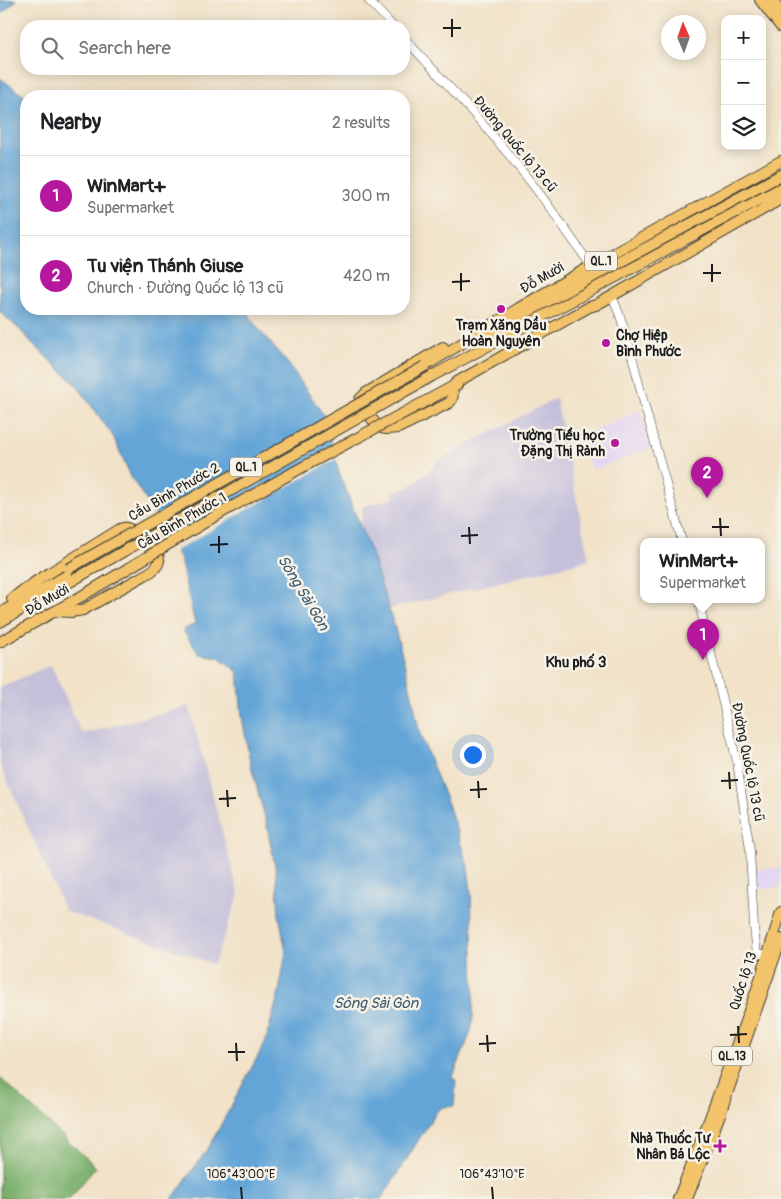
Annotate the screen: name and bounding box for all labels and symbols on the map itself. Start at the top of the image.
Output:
north arrow [661,15,706,60]
street label: Đường Quốc lộ 13 cũ [470,92,561,196]
road number: QL.1 [585,252,617,270]
street label: Đỗ Mười [517,258,567,297]
marker: Trạm Xăng Dầu Hoàn Nguyên [495,303,507,315]
place label: Trạm Xăng Dầu Hoàn Nguyên [454,315,547,350]
place label: Chợ Hiệp Bình Phước [616,327,681,360]
marker: Chợ Hiệp Bình Phước [600,337,612,349]
place label: Trường Tiểu học Đặng Thị Rành [509,427,605,460]
marker: Trường Tiểu học Đặng Thị Rành [609,437,621,449]
street label: Cầu Bình Phước 2 [125,457,223,525]
pin: 2 [691,457,723,498]
road number: QL.1 [230,458,262,477]
street label: Cầu Bình Phước 1 [134,487,229,553]
water label: Sông Sài Gòn [273,552,334,635]
street label: Đỗ Mười [22,580,72,619]
pin: 1 [687,619,719,660]
district label: Khu phố 3 [546,653,606,672]
street label: Đường Quốc lộ 13 cũ [728,701,769,823]
your location [460,742,486,768]
street label: Quốc lộ 13 [725,949,761,1013]
water label: Sông Sài Gòn [334,994,420,1013]
road number: QL.13 [712,1046,752,1066]
place label: Nhà Thuốc Tư Nhân Bá Lộc [630,1129,712,1163]
marker: Nhà Thuốc Tư Nhân Bá Lộc [714,1140,726,1152]
text: 106°43'00"E [207,1167,275,1182]
text: 106°43'10"E [459,1167,525,1182]

